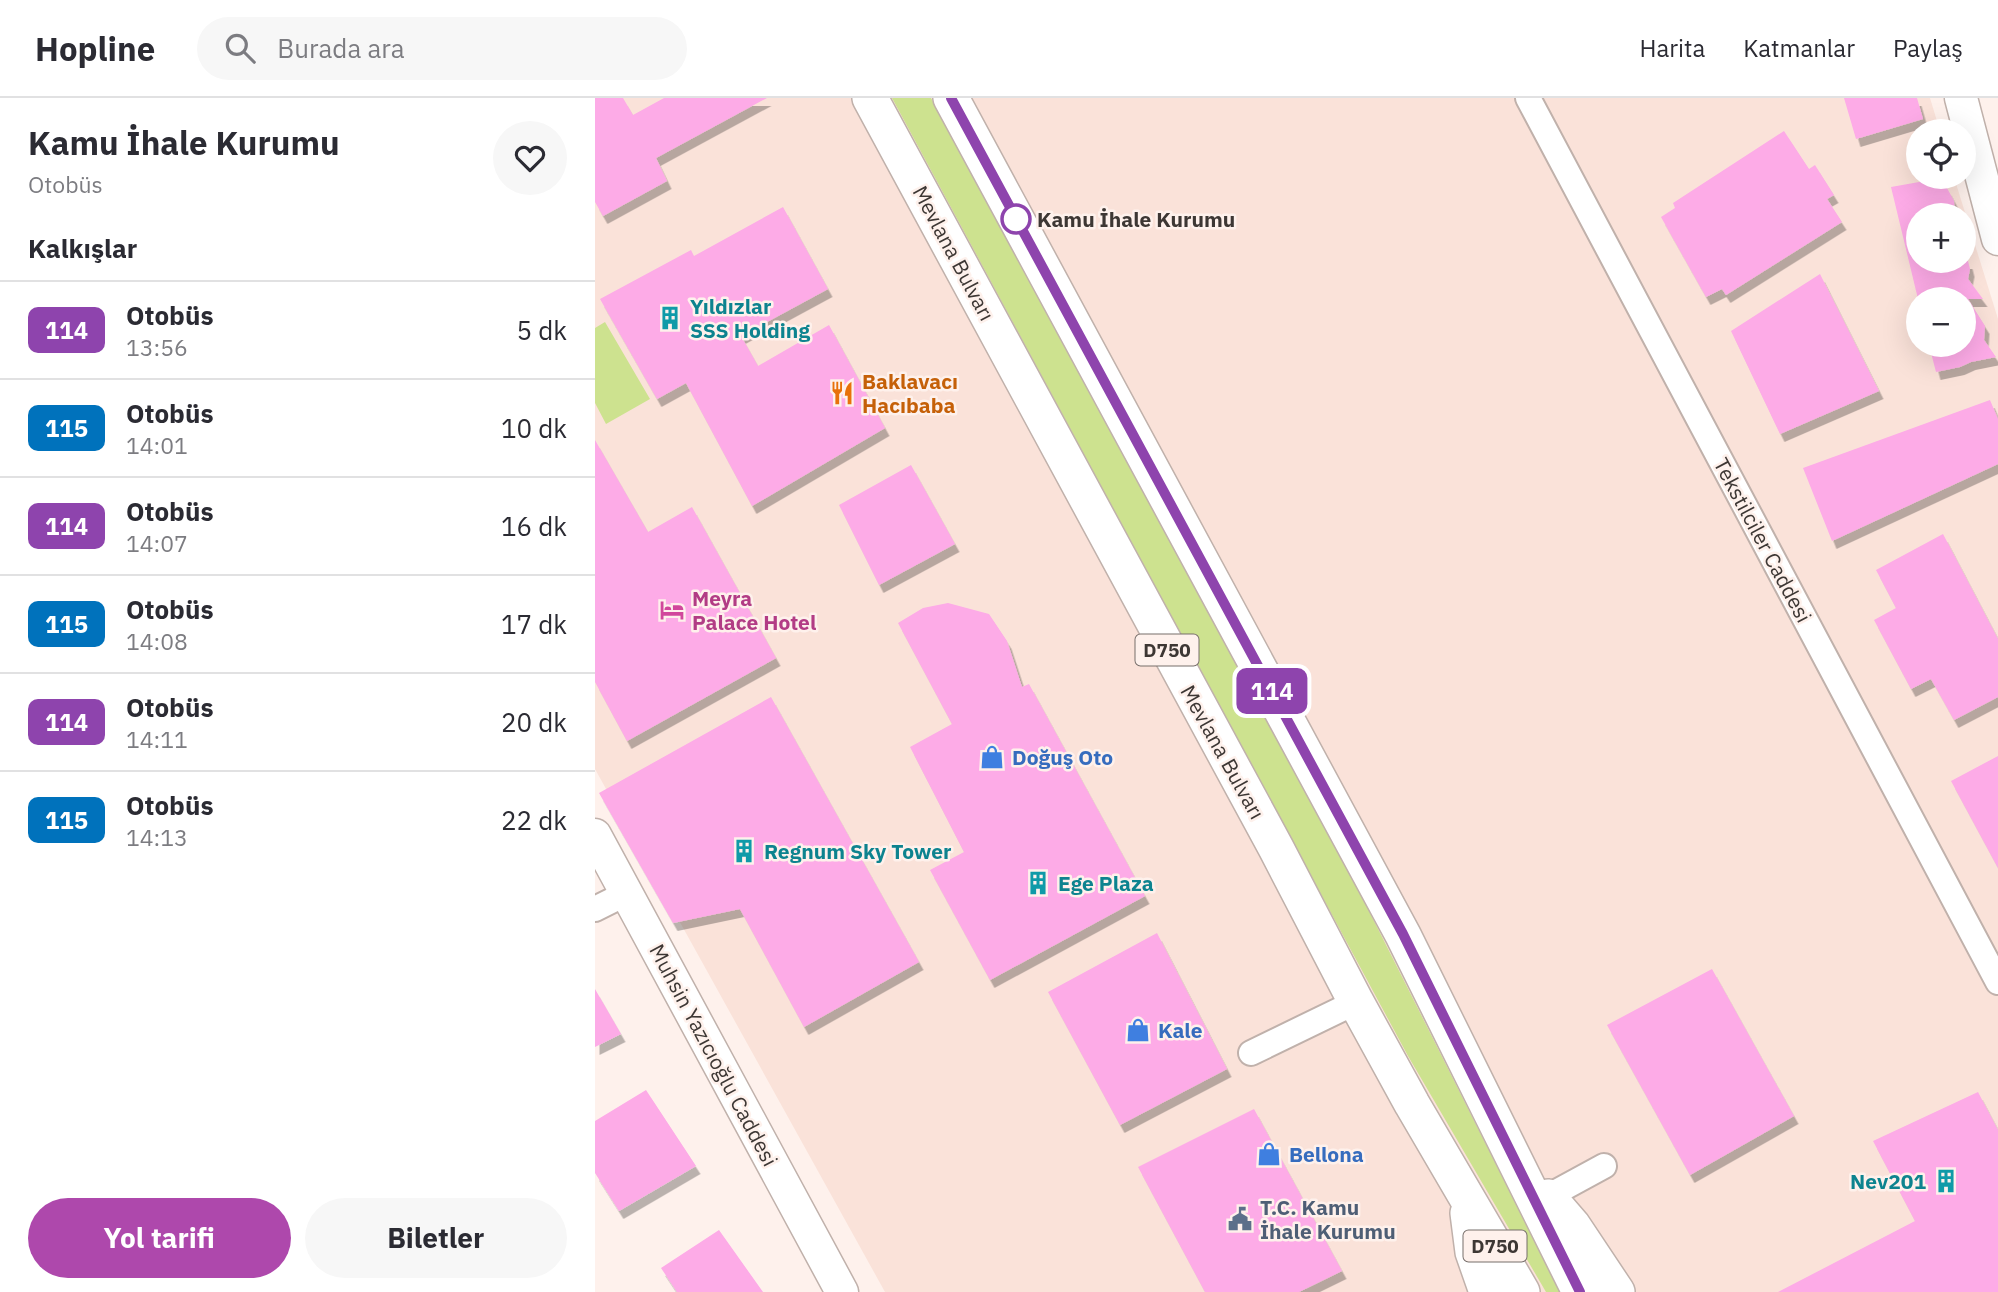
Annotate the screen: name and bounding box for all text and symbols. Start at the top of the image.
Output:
search box [197,17,687,80]
text: Hopline [35,27,155,70]
icon: search [221,29,259,67]
text: Burada ara [277,31,405,65]
text: Harita [1639,32,1705,64]
text: Katmanlar [1743,32,1855,64]
text: Paylaş [1893,32,1963,64]
map controls [1906,119,1976,357]
button: locate [1906,119,1976,189]
text: Kamu İhale Kurumu [28,121,340,164]
button: heart [493,121,567,195]
text: Otobüs [28,169,103,199]
street label: Mevlana Bulvarı [907,181,1001,325]
button: + [1906,203,1976,273]
marker: Kamu İhale Kurumu [1001,204,1031,234]
place label: Kamu İhale Kurumu [1037,205,1235,233]
text: Kalkışlar [28,231,137,265]
button: − [1906,287,1976,357]
place label: Yıldızlar SSS Holding [690,292,810,344]
text: Otobüs [126,298,214,332]
building icon: Yıldızlar SSS Holding [656,304,684,332]
text: 5 dk [516,313,567,347]
text: 114 [45,314,88,346]
text: 13:56 [126,332,188,362]
place label: Baklavacı Hacıbaba [862,367,958,419]
restaurant icon: Baklavacı Hacıbaba [828,379,856,407]
text: Otobüs [126,396,214,430]
text: 10 dk [501,411,567,445]
text: 115 [45,412,88,444]
text: 14:01 [126,430,188,460]
street label: Tekstilciler Caddesi [1708,453,1818,627]
text: Otobüs [126,494,214,528]
text: 16 dk [501,509,567,543]
text: 114 [45,510,88,542]
text: 14:07 [126,528,188,558]
place label: Meyra Palace Hotel [692,584,816,636]
text: Otobüs [126,592,214,626]
hotel icon: Meyra Palace Hotel [658,596,686,624]
text: 17 dk [501,607,567,641]
text: 115 [45,608,88,640]
text: 14:08 [126,626,188,656]
road number: D750 [1135,635,1199,666]
line badge: 114 [1232,668,1312,714]
text: 114 [1250,675,1294,707]
street label: Mevlana Bulvarı [1175,680,1271,824]
text: Otobüs [126,690,214,724]
text: 20 dk [501,705,567,739]
text: 114 [45,706,88,738]
text: 14:11 [126,724,188,754]
shop icon: Doğuş Oto [978,743,1006,771]
place label: Doğuş Oto [1012,743,1113,771]
text: Otobüs [126,788,214,822]
text: 22 dk [501,803,567,837]
text: 115 [45,804,88,836]
text: 14:13 [126,822,188,852]
building icon: Regnum Sky Tower [730,837,758,865]
place label: Regnum Sky Tower [764,837,952,865]
building icon: Ege Plaza [1024,869,1052,897]
place label: Ege Plaza [1058,869,1154,897]
street label: Muhsin Yazıcıoğlu Caddesi [643,939,785,1171]
shop icon: Kale [1124,1016,1152,1044]
place label: Kale [1158,1016,1203,1044]
shop icon: Bellona [1255,1140,1283,1168]
place label: Bellona [1289,1140,1364,1168]
place label: Nev201 [1850,1167,1926,1195]
building icon: Nev201 [1932,1167,1960,1195]
place label: T.C. Kamu İhale Kurumu [1260,1193,1396,1245]
button: Yol tarifi [28,1198,291,1278]
button: Biletler [305,1198,567,1278]
public building icon: T.C. Kamu İhale Kurumu [1226,1205,1254,1233]
road number: D750 [1464,1230,1527,1262]

